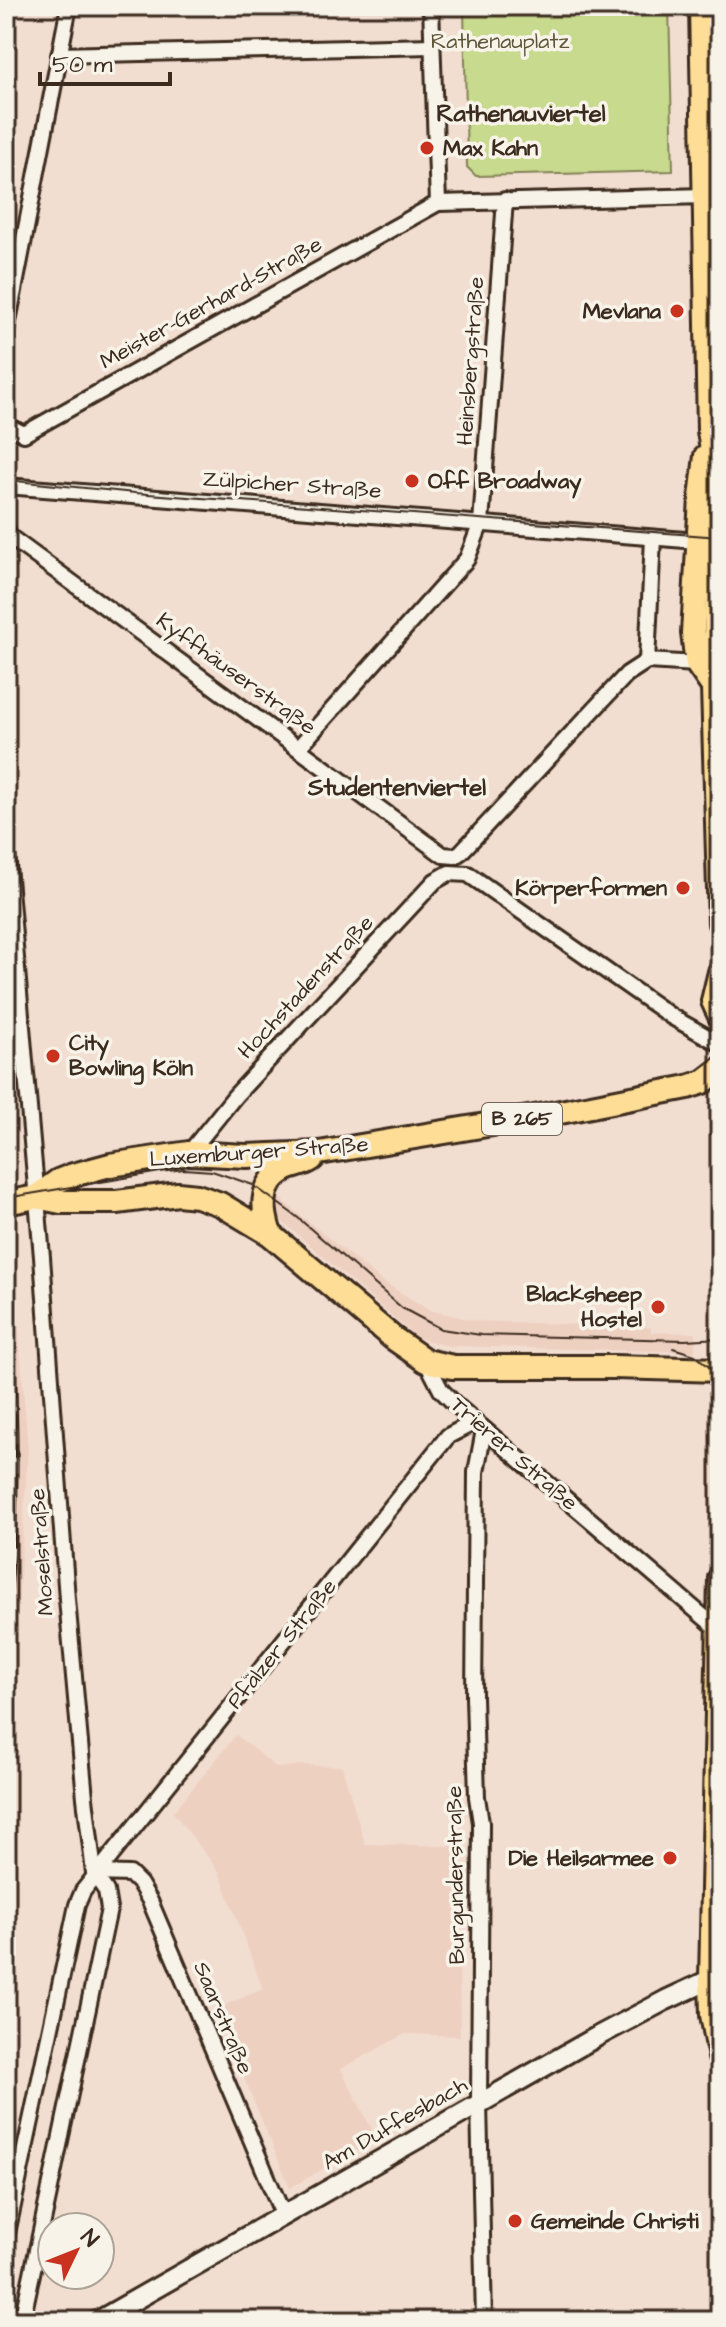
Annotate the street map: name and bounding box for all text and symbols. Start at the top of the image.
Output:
park label: Rathenauplatz [431,26,569,57]
scale bar [40,36,170,86]
text: 50 m [52,48,113,82]
district label: Rathenauviertel [436,97,606,131]
place label: Max Kahn [443,133,538,164]
marker: Max Kahn [418,139,436,157]
street label: Meister-Gerhard-Straße [94,229,328,377]
street label: Heinsbergstraße [450,275,493,447]
place label: Mevlana [583,296,662,327]
marker: Mevlana [668,302,686,320]
street label: Zülpicher Straße [202,463,382,507]
place label: Off Broadway [428,466,582,499]
marker: Off Broadway [403,472,421,490]
street label: Kyffhäuserstraße [149,605,322,743]
district label: Studentenviertel [307,771,486,805]
place label: Körperformen [515,873,667,904]
marker: Körperformen [674,879,692,897]
street label: Hochstadenstraße [231,908,381,1066]
place label: City Bowling Köln [69,1028,193,1085]
marker: City Bowling Köln [44,1047,62,1065]
road number: B 265 [482,1103,562,1135]
street label: Luxemburger Straße [148,1129,370,1176]
place label: Blacksheep Hostel [526,1279,643,1335]
marker: Blacksheep Hostel [649,1298,667,1316]
street label: Trierer Straße [443,1390,585,1518]
street label: Moselstraße [22,1487,62,1617]
street label: Pfälzer Straße [220,1572,344,1716]
street label: Burgunderstraße [439,1785,474,1965]
place label: Die Heilsarmee [508,1843,654,1874]
marker: Die Heilsarmee [661,1849,679,1867]
street label: Saarstraße [185,1957,261,2079]
street label: Am Duffesbach [317,2070,473,2178]
place label: Gemeinde Christi [531,2206,699,2237]
north arrow [36,2211,116,2291]
marker: Gemeinde Christi [506,2212,524,2230]
text: N [73,2223,106,2254]

